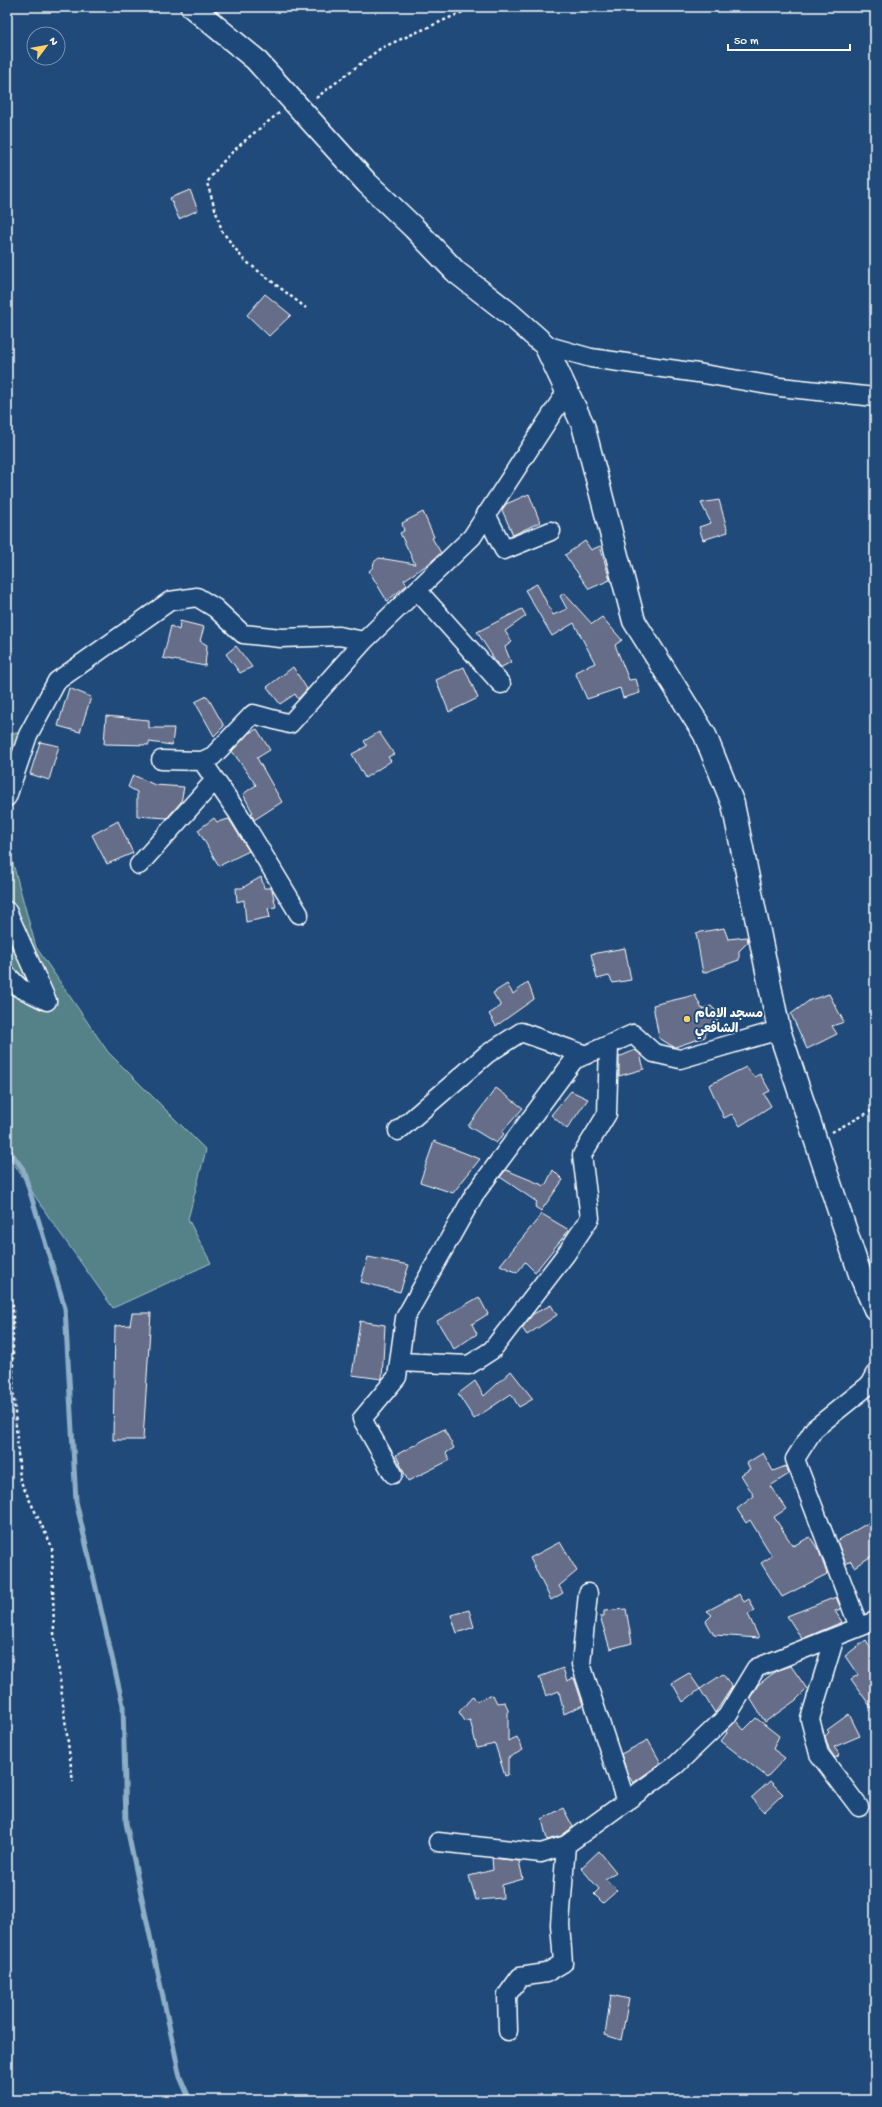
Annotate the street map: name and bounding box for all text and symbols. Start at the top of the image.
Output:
north arrow [26,26,66,66]
scale bar [728,26,850,52]
text: 50 m [734,35,759,49]
text: N [46,36,60,48]
place label: مسجد الامام الشافعي [695,1007,763,1040]
marker: مسجد الامام الشافعي [682,1014,692,1024]

